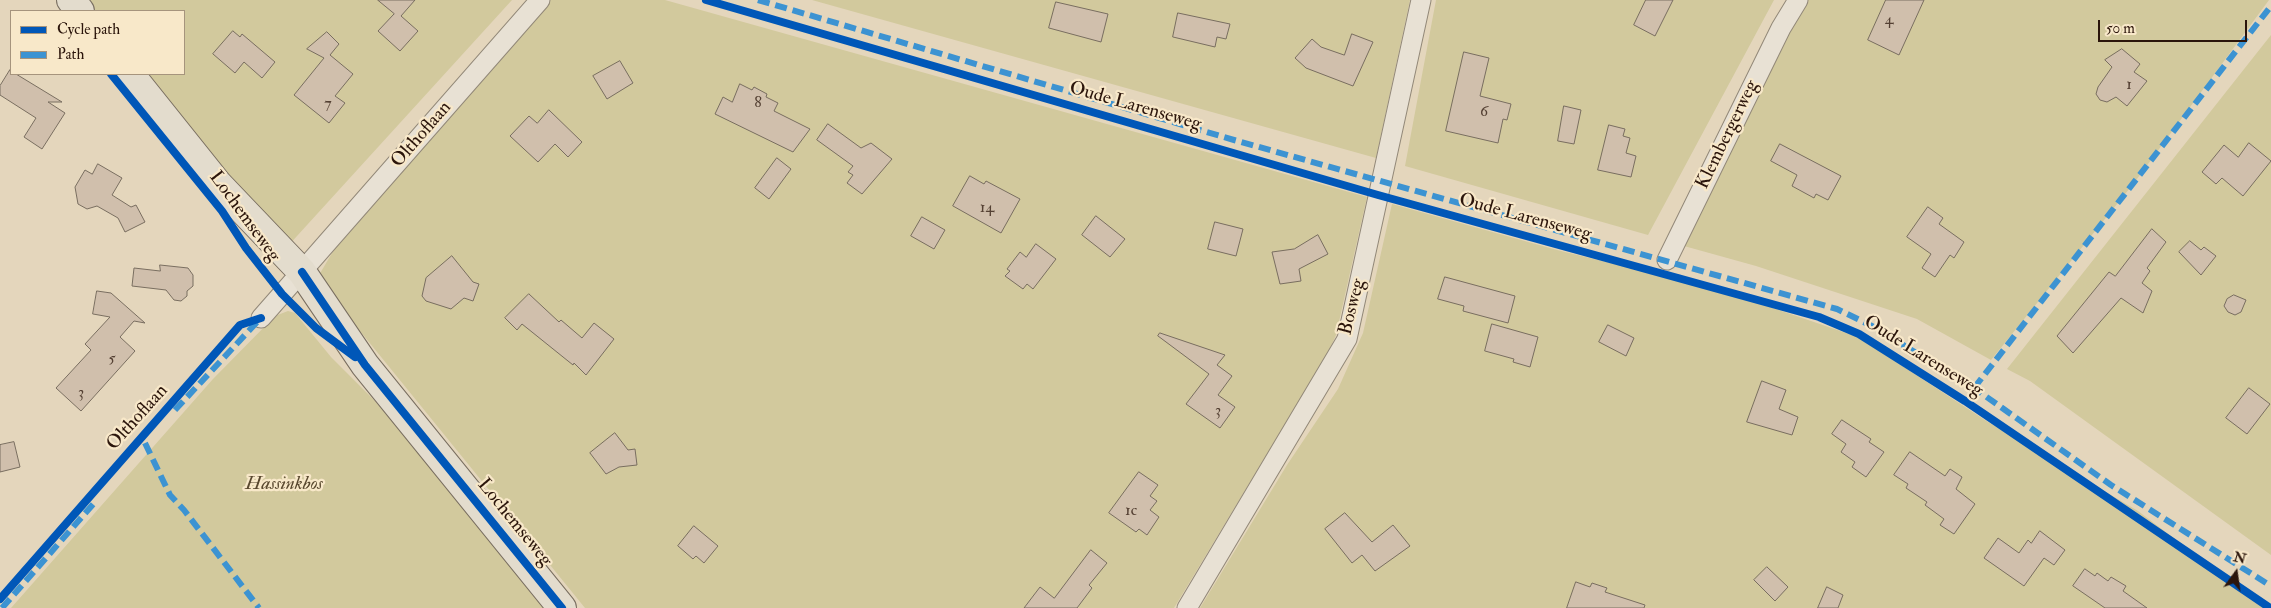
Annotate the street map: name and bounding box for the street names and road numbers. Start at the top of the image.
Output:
street label: Oude Larenseweg [1066,77,1204,137]
street label: Klembergerweg [1692,77,1764,193]
street label: Olthoflaan [387,97,457,173]
street label: Lochemseweg [203,167,285,267]
street label: Oude Larenseweg [1456,189,1594,247]
street label: Bosweg [1335,277,1371,337]
street label: Oude Larenseweg [1859,311,1987,403]
street label: Olthoflaan [103,380,173,456]
street label: Lochemseweg [472,474,556,572]

